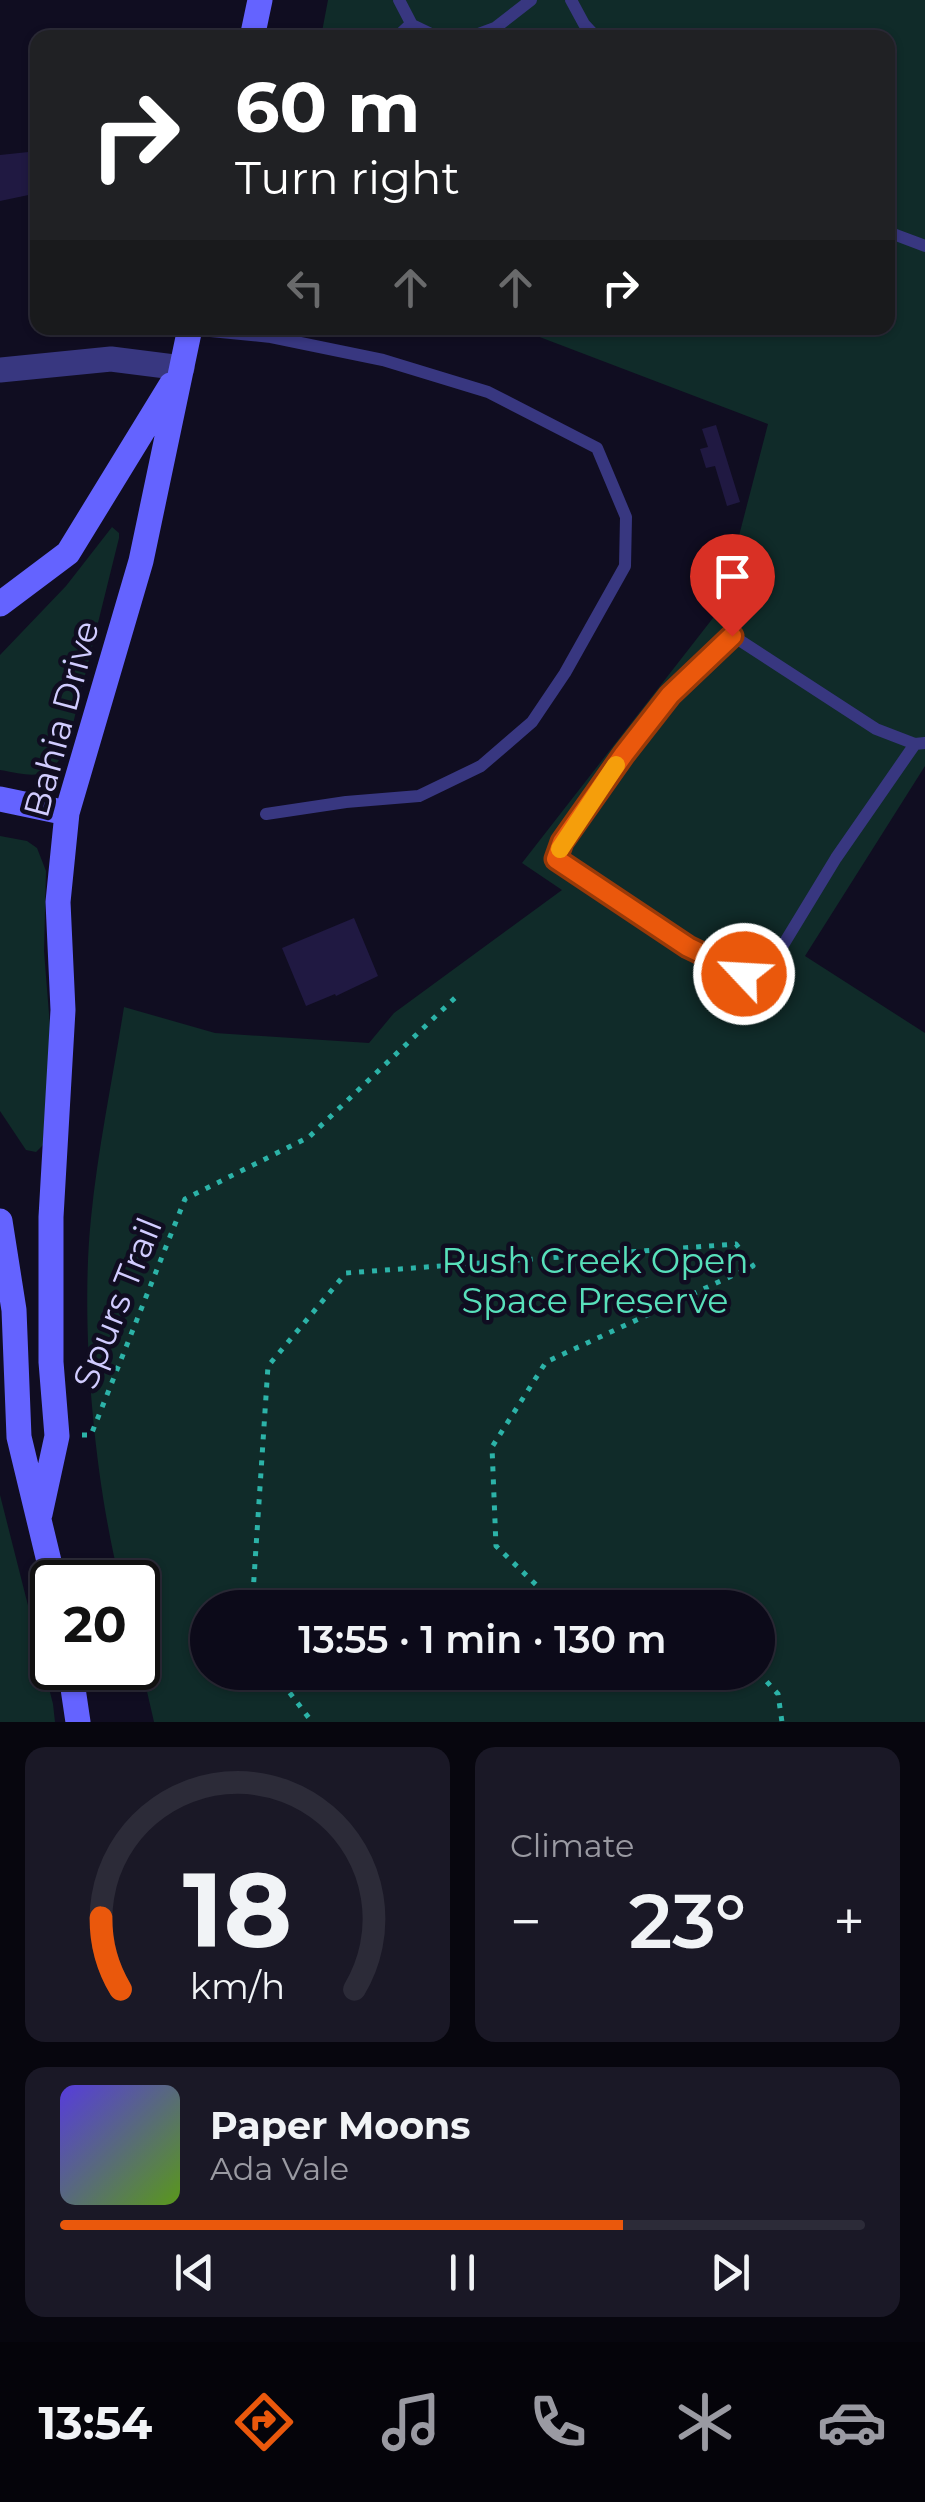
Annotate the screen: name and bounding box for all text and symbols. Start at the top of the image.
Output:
text: 60 m [235,64,420,150]
icon: right [70,70,200,200]
text: Turn right [235,150,460,205]
icon: left [278,260,333,315]
icon: ahead [383,260,438,315]
icon: ahead [488,260,543,315]
icon: right [593,260,648,315]
pin [690,534,775,637]
icon: arrive [705,549,760,604]
street label: Bahia Drive [14,616,108,822]
position arrow [692,922,796,1026]
street label: Spurs Trail [63,1211,171,1395]
park label: Rush Creek Open Space Preserve [441,1239,749,1322]
speed limit sign: 20 [30,1560,160,1690]
text: 13:55 · 1 min · 130 m [298,1616,667,1663]
text: Climate [510,1826,634,1865]
text: 18 [183,1846,292,1973]
text: 23° [629,1875,746,1967]
text: − [510,1888,542,1955]
text: + [833,1888,865,1955]
text: km/h [190,1964,285,2008]
text: Paper Moons [210,2102,471,2149]
text: Ada Vale [210,2149,349,2188]
icon: previous [167,2245,222,2300]
icon: pause [435,2245,490,2300]
icon: next [703,2245,758,2300]
icon: directions [229,2387,299,2457]
icon: music [376,2387,446,2457]
icon: phone [523,2387,593,2457]
icon: climate [670,2387,740,2457]
icon: car [817,2387,887,2457]
text: 13:54 [38,2395,152,2450]

